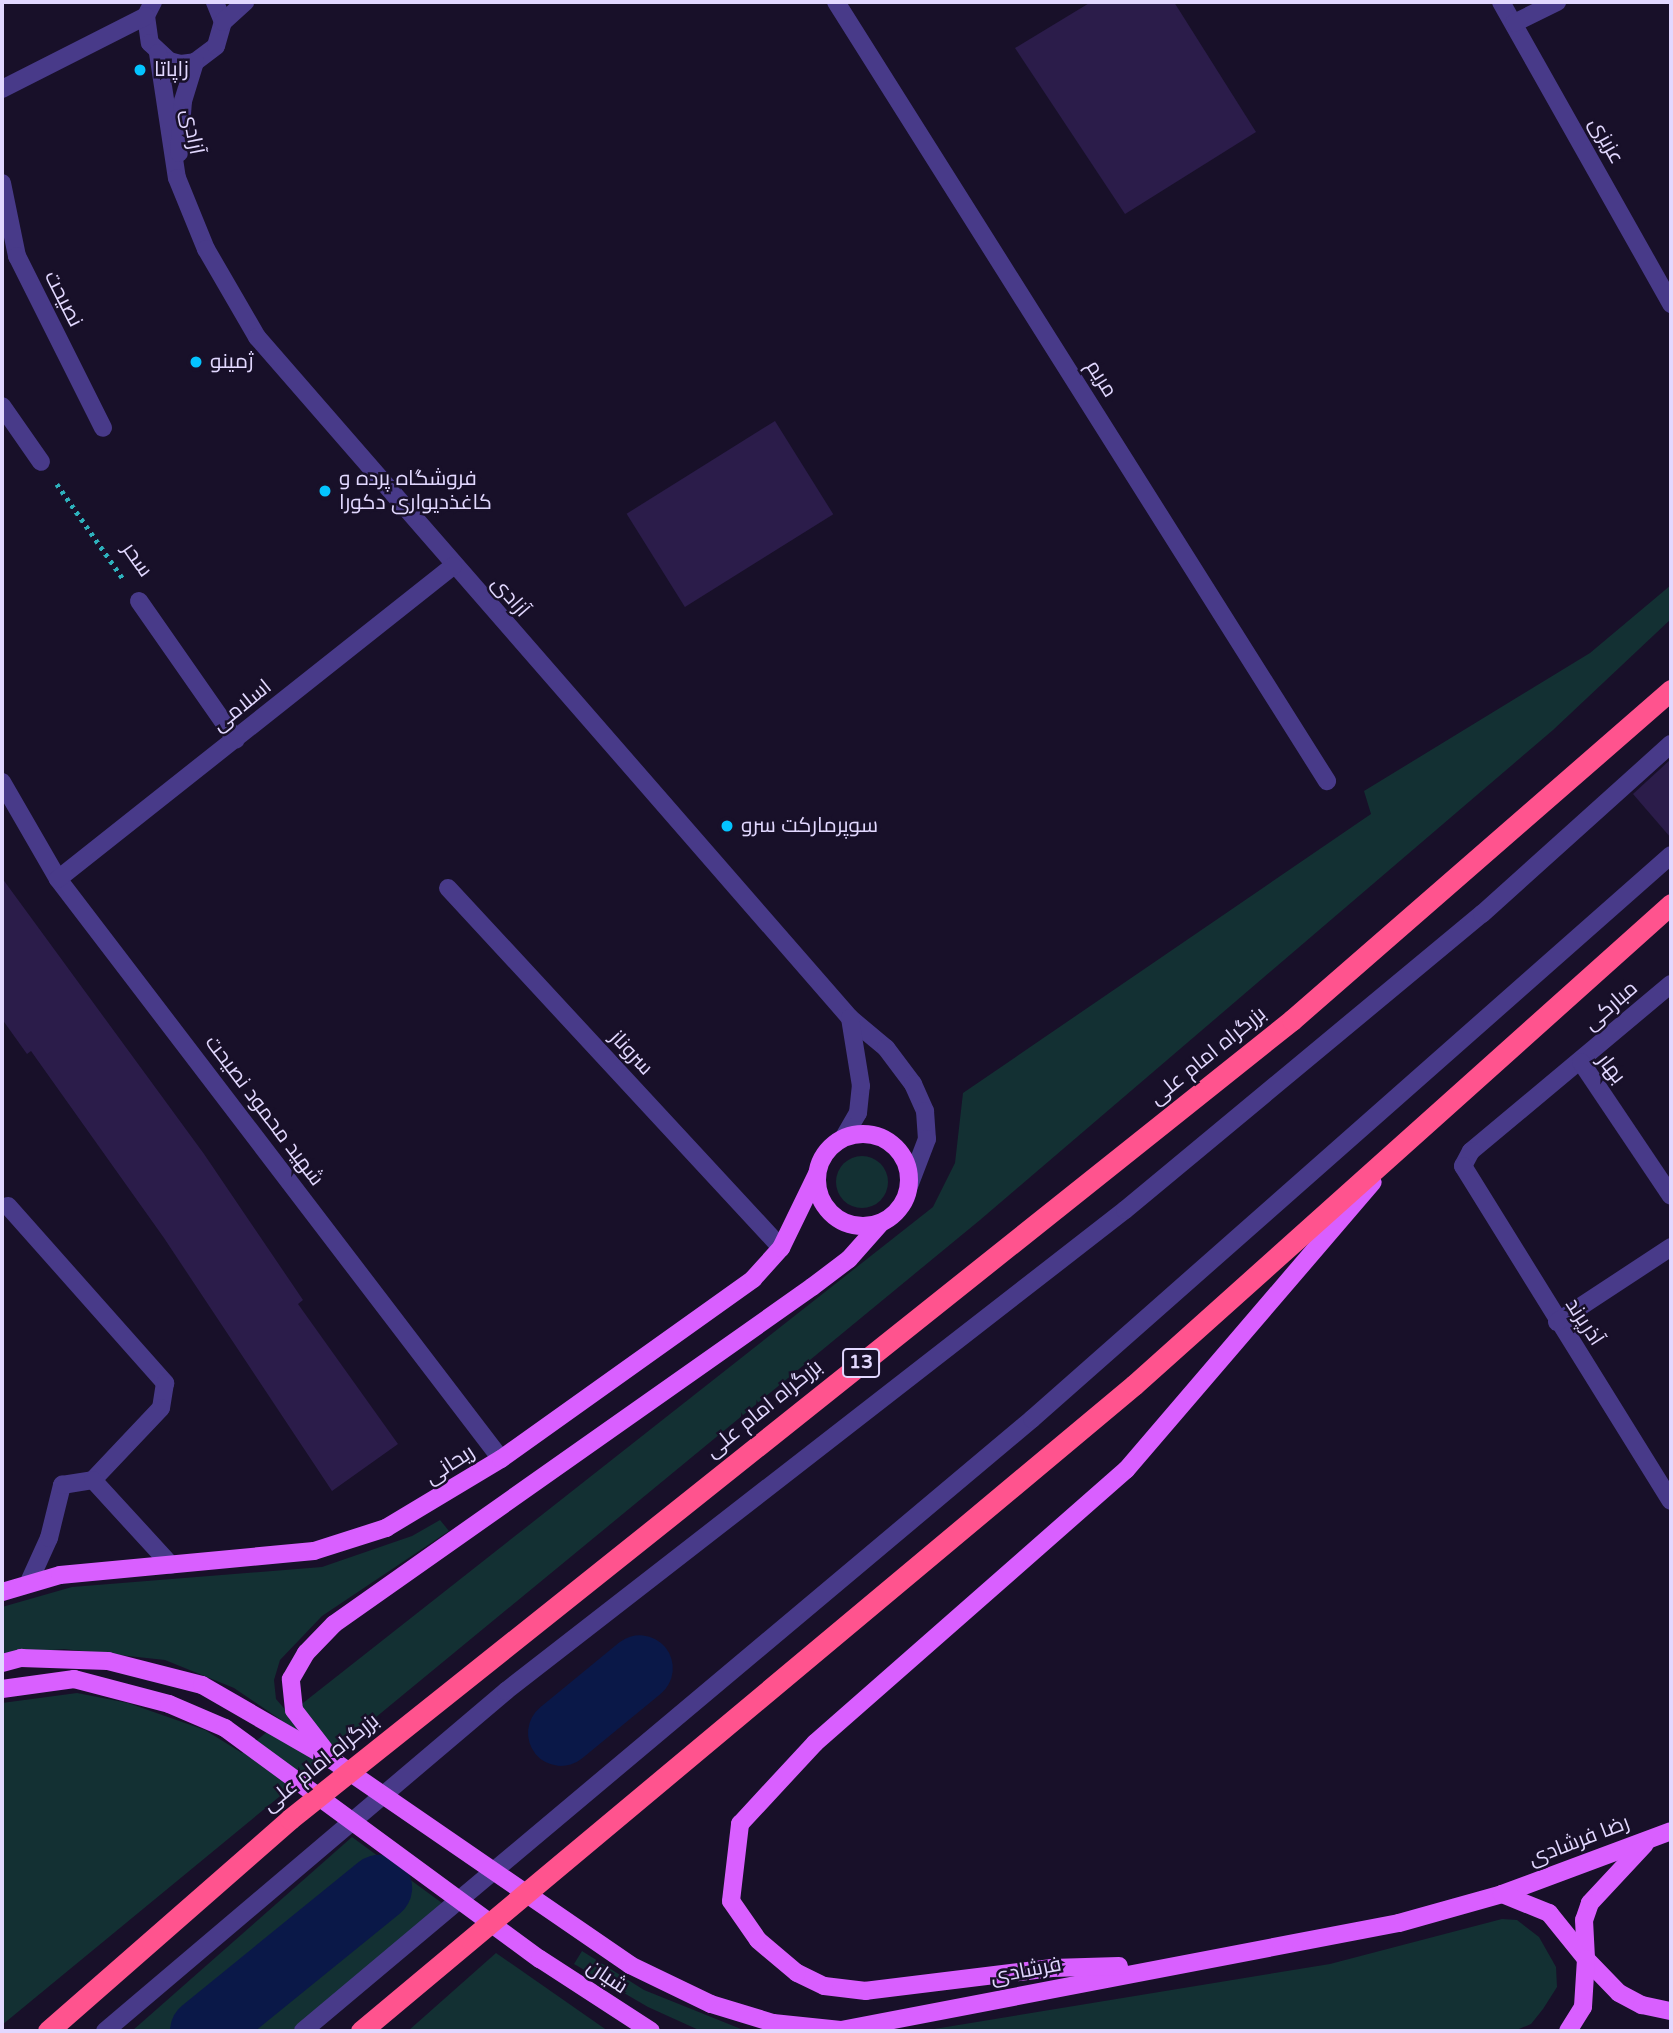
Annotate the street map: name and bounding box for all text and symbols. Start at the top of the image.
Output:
place label: زاپاتا [154,57,189,83]
marker: زاپاتا [132,62,148,78]
street label: آزادی [175,107,209,157]
street label: عزیزی [1583,113,1629,169]
street label: نصیحت [38,267,88,331]
place label: ژمینو [210,349,253,375]
marker: ژمینو [188,354,204,370]
street label: مریم [1080,356,1122,402]
place label: فروشگاه پرده و کاغذدیواری دکورا [339,466,492,516]
marker: فروشگاه پرده و کاغذدیواری دکورا [317,483,333,499]
street label: سحر [116,538,158,582]
street label: آزادی [485,571,535,623]
street label: اسلامی [207,674,277,738]
place label: سوپرمارکت سرو [741,813,878,839]
marker: سوپرمارکت سرو [719,818,735,834]
street label: مبارکی [1579,976,1643,1036]
street label: بزرگراه امام علی [1145,1001,1271,1111]
street label: سروناز [604,1025,658,1081]
street label: شهید محمود نصیحت [199,1031,329,1191]
street label: بهار [1591,1049,1631,1089]
street label: آذرپرند [1559,1293,1609,1351]
road number: 13 [842,1348,880,1378]
street label: بزرگراه امام علی [701,1354,827,1464]
street label: ریحانی [420,1440,480,1490]
street label: بزرگراه امام علی [258,1708,384,1818]
street label: رضا فرشادی [1525,1810,1633,1872]
street label: فرشادی [988,1952,1064,1990]
street label: شیان [582,1954,632,2000]

